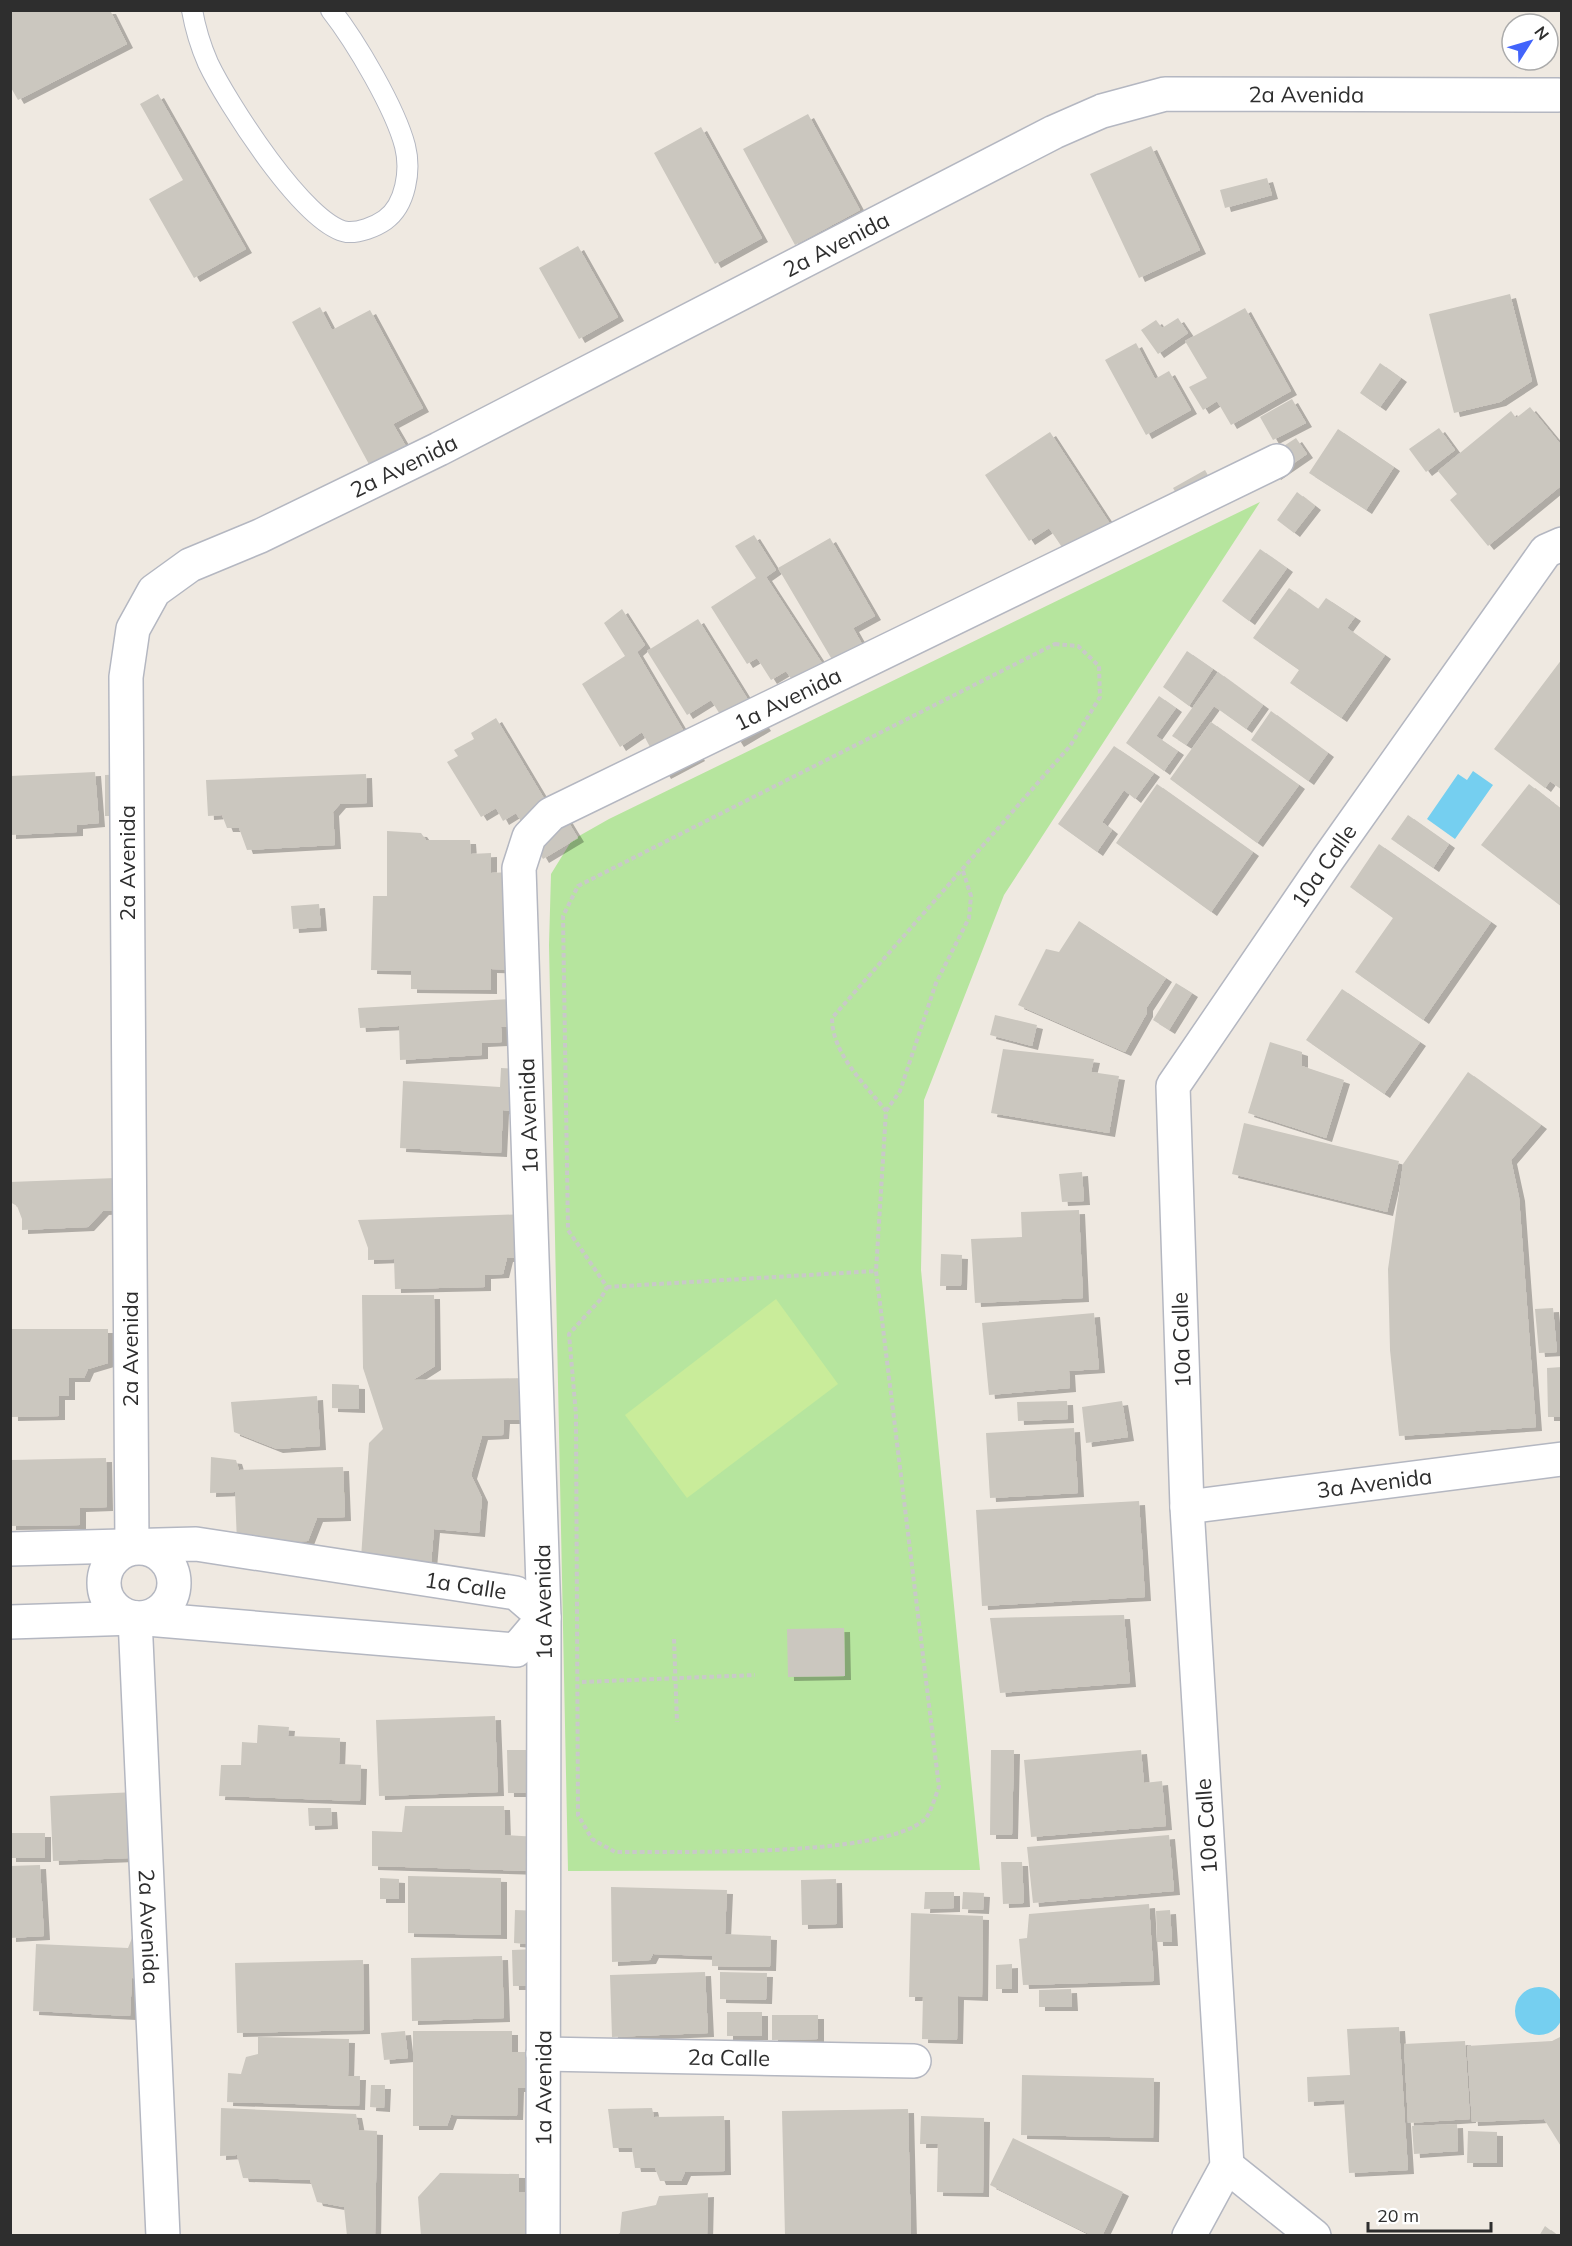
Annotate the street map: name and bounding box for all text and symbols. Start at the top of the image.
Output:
north arrow [1500,12,1560,72]
text: N [1530,22,1554,44]
street label: 2a Avenida [1248,80,1364,109]
street label: 2a Avenida [778,205,894,283]
street label: 2a Avenida [346,428,462,504]
street label: 1a Avenida [729,661,846,737]
street label: 2a Avenida [113,805,141,921]
street label: 10a Calle [1285,818,1362,913]
street label: 1a Avenida [512,1058,544,1174]
street label: 2a Avenida [116,1291,144,1407]
street label: 10a Calle [1165,1292,1197,1388]
street label: 3a Avenida [1315,1462,1434,1504]
street label: 1a Avenida [528,1544,558,1660]
street label: 1a Calle [423,1565,509,1605]
street label: 10a Calle [1189,1777,1223,1875]
street label: 2a Avenida [132,1868,166,1985]
street label: 1a Avenida [529,2030,557,2146]
street label: 2a Calle [687,2043,770,2072]
scale bar [1368,2195,1491,2233]
text: 20 m [1377,2204,1419,2227]

